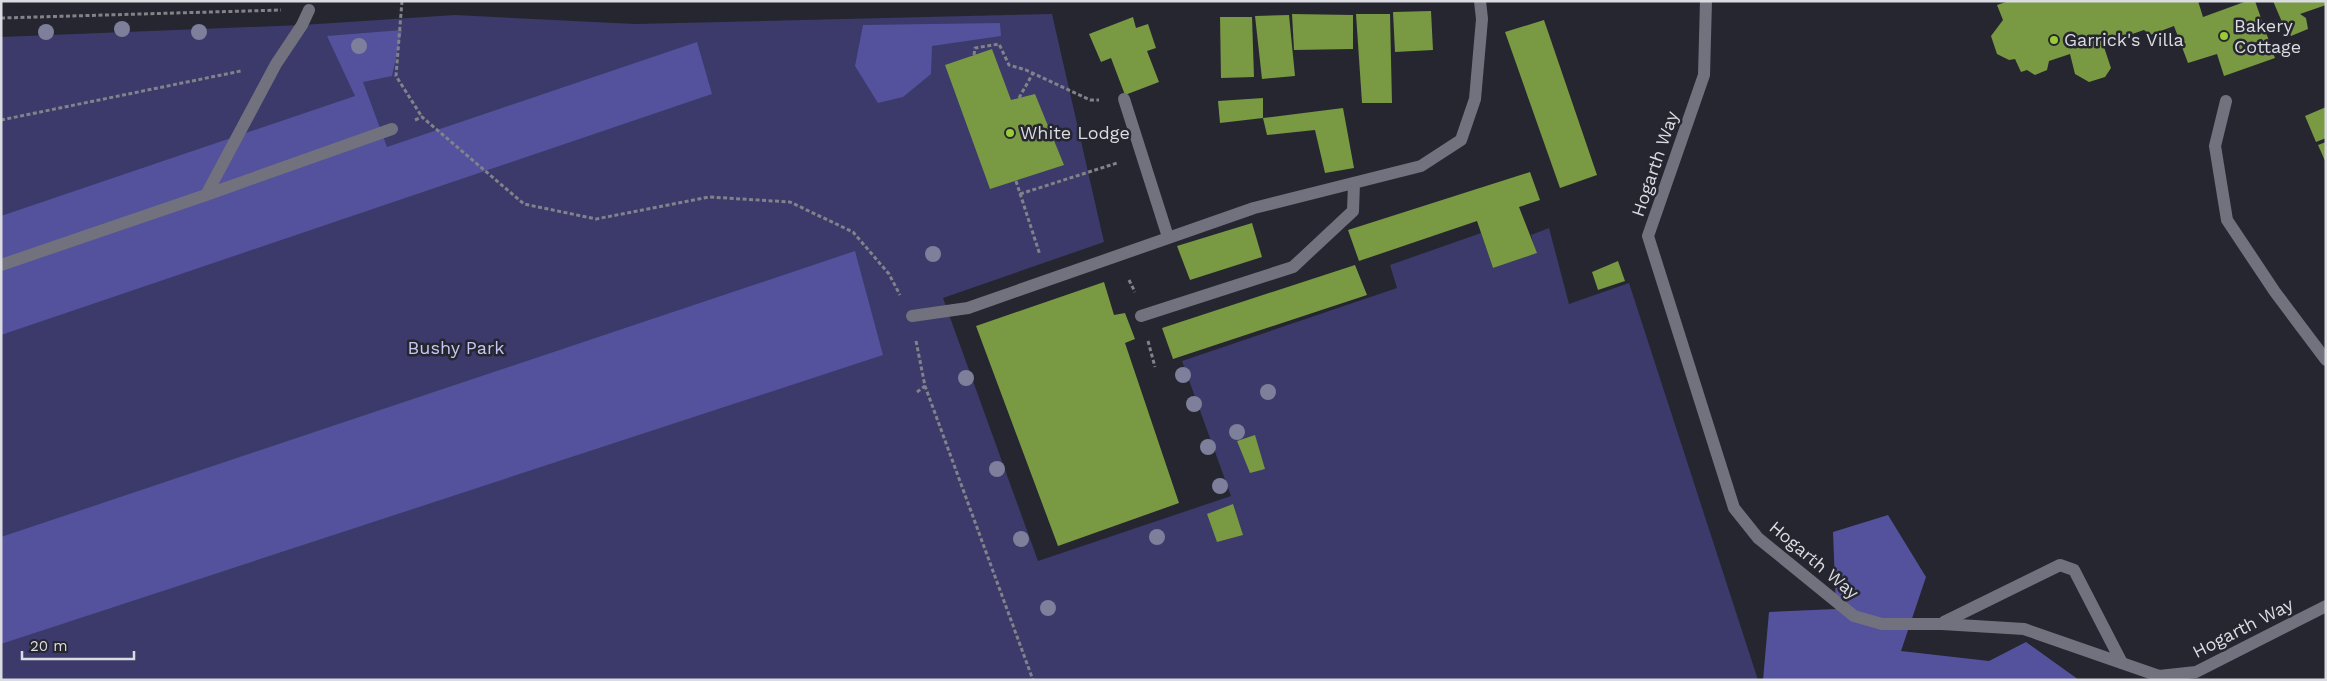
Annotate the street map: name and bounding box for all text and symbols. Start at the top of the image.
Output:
place label: Bakery Cottage [2234,15,2301,57]
place label: Garrick's Villa [2064,29,2184,50]
marker: Bakery Cottage [2218,30,2230,42]
marker: Garrick's Villa [2048,34,2060,46]
street label: Hogarth Way [1627,108,1683,219]
place label: White Lodge [1020,122,1130,143]
marker: White Lodge [1004,127,1016,139]
park label: Bushy Park [408,337,504,358]
street label: Hogarth Way [1765,516,1864,604]
street label: Hogarth Way [2189,593,2297,662]
scale bar [22,628,135,660]
text: 20 m [30,637,68,655]

